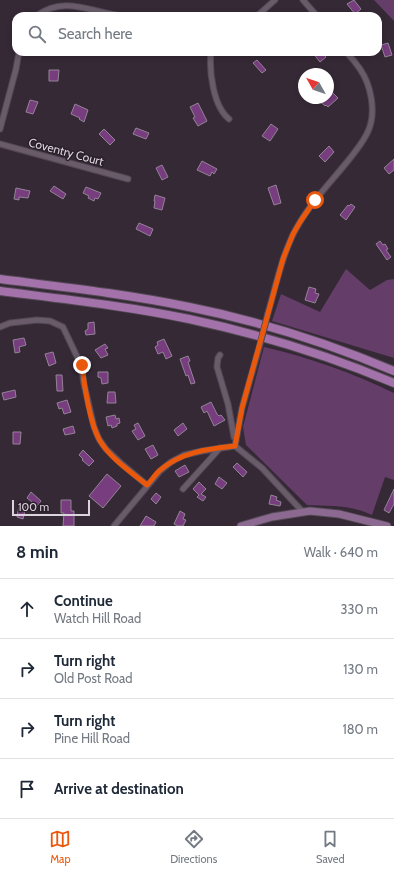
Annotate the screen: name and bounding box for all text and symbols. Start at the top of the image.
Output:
search box [12,12,382,56]
icon: search [26,23,48,45]
text: Search here [58,25,133,43]
north arrow [298,68,334,104]
street label: Coventry Court [27,134,105,169]
route start [306,191,324,209]
route end [73,356,91,374]
scale bar [12,498,90,517]
text: 100 m [18,500,49,514]
text: 8 min [16,542,58,562]
text: Walk · 640 m [304,544,378,560]
text: Continue [54,592,113,610]
icon: ahead [16,598,38,620]
text: 330 m [341,601,378,617]
text: Watch Hill Road [54,610,141,626]
text: Turn right [54,652,115,670]
icon: right [16,658,38,680]
text: 130 m [343,661,378,677]
text: Old Post Road [54,670,132,686]
text: Turn right [54,712,115,730]
icon: right [16,718,38,740]
text: 180 m [342,721,378,737]
text: Pine Hill Road [54,730,130,746]
icon: arrive [16,778,38,800]
text: Arrive at destination [54,780,184,798]
tab: Map [49,828,71,866]
tab: Directions [170,828,217,866]
tab: Saved [316,828,345,866]

